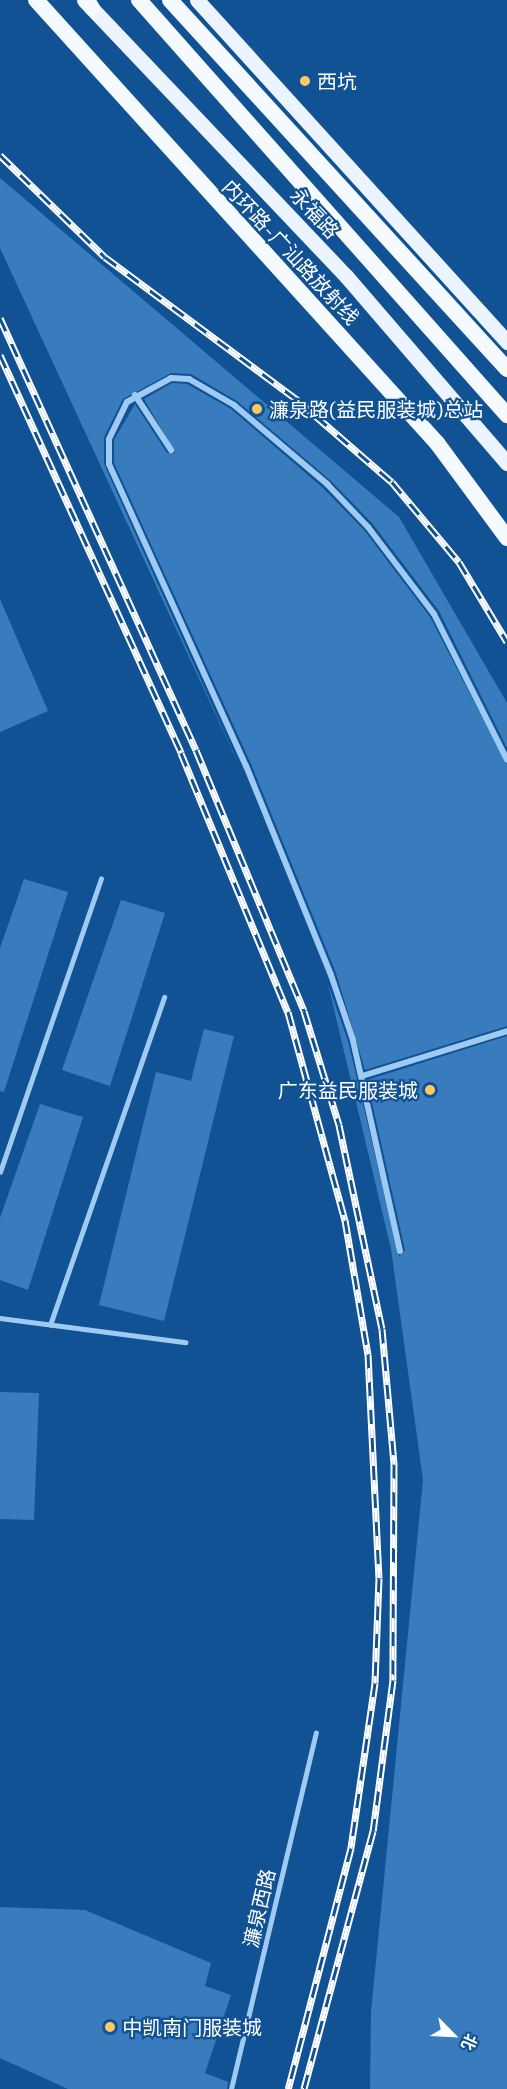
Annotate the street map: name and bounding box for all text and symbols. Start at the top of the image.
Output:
place label: 西坑 [317,69,357,93]
marker: 西坑 [298,74,312,88]
street label: 内环路-广汕路放射线 [218,175,364,329]
street label: 永福路 [286,183,344,243]
place label: 濂泉路(益民服装城)总站 [269,397,483,421]
marker: 濂泉路(益民服装城)总站 [250,402,264,416]
place label: 广东益民服装城 [278,1078,418,1102]
marker: 广东益民服装城 [423,1083,437,1097]
street label: 濂泉西路 [238,1866,280,1950]
north arrow [423,2005,483,2065]
place label: 中凯南门服装城 [122,2015,262,2039]
marker: 中凯南门服装城 [103,2020,117,2034]
text: 北 [458,2031,482,2054]

